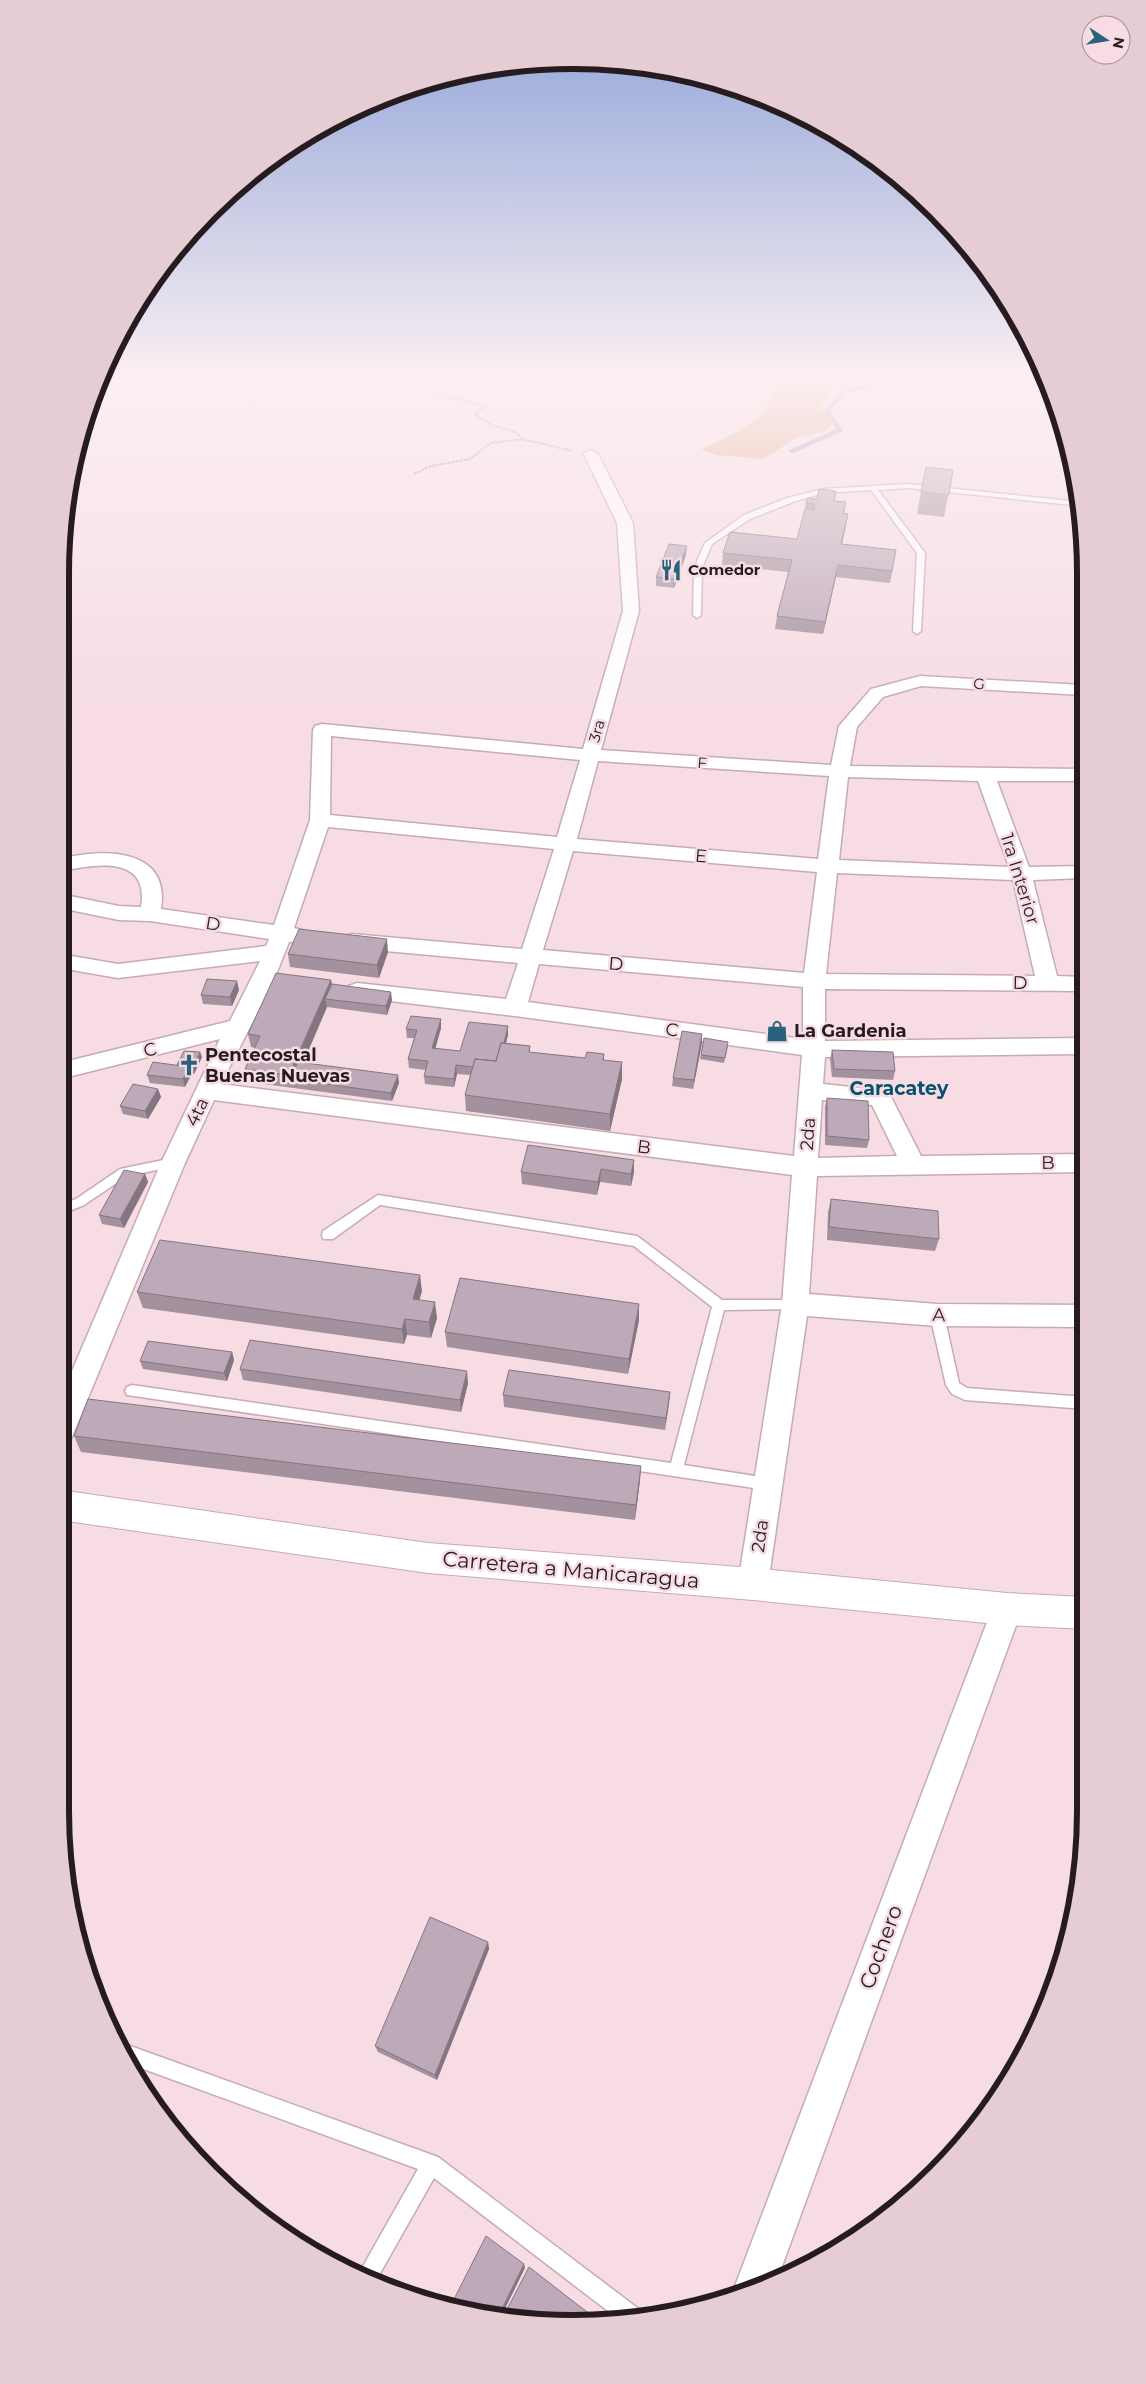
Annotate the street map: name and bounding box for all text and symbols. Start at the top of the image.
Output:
north arrow [1081,15,1131,65]
text: N [1109,35,1129,50]
restaurant icon: Comedor [658,557,684,583]
place label: Comedor [688,560,761,579]
street label: G [973,674,985,693]
street label: 3ra [584,717,609,744]
street label: F [697,753,707,772]
street label: 1ra Interior [996,831,1044,927]
street label: E [694,845,708,867]
street label: D [204,912,222,936]
street label: D [608,952,624,976]
street label: D [1012,972,1028,994]
street label: C [664,1018,680,1042]
shop icon: La Gardenia [764,1018,790,1044]
place label: La Gardenia [794,1020,907,1042]
street label: C [141,1038,159,1062]
place label: Pentecostal Buenas Nuevas [205,1044,350,1087]
church icon: Pentecostal Buenas Nuevas [176,1052,202,1078]
district label: Caracatey [850,1077,949,1100]
street label: 4ta [181,1094,213,1130]
street label: 2da [796,1117,820,1151]
street label: B [636,1135,652,1159]
street label: B [1041,1152,1055,1174]
street label: A [932,1304,946,1326]
street label: 2da [747,1518,773,1554]
street label: Carretera a Manicaragua [442,1546,701,1593]
street label: Cochero [854,1901,907,1992]

